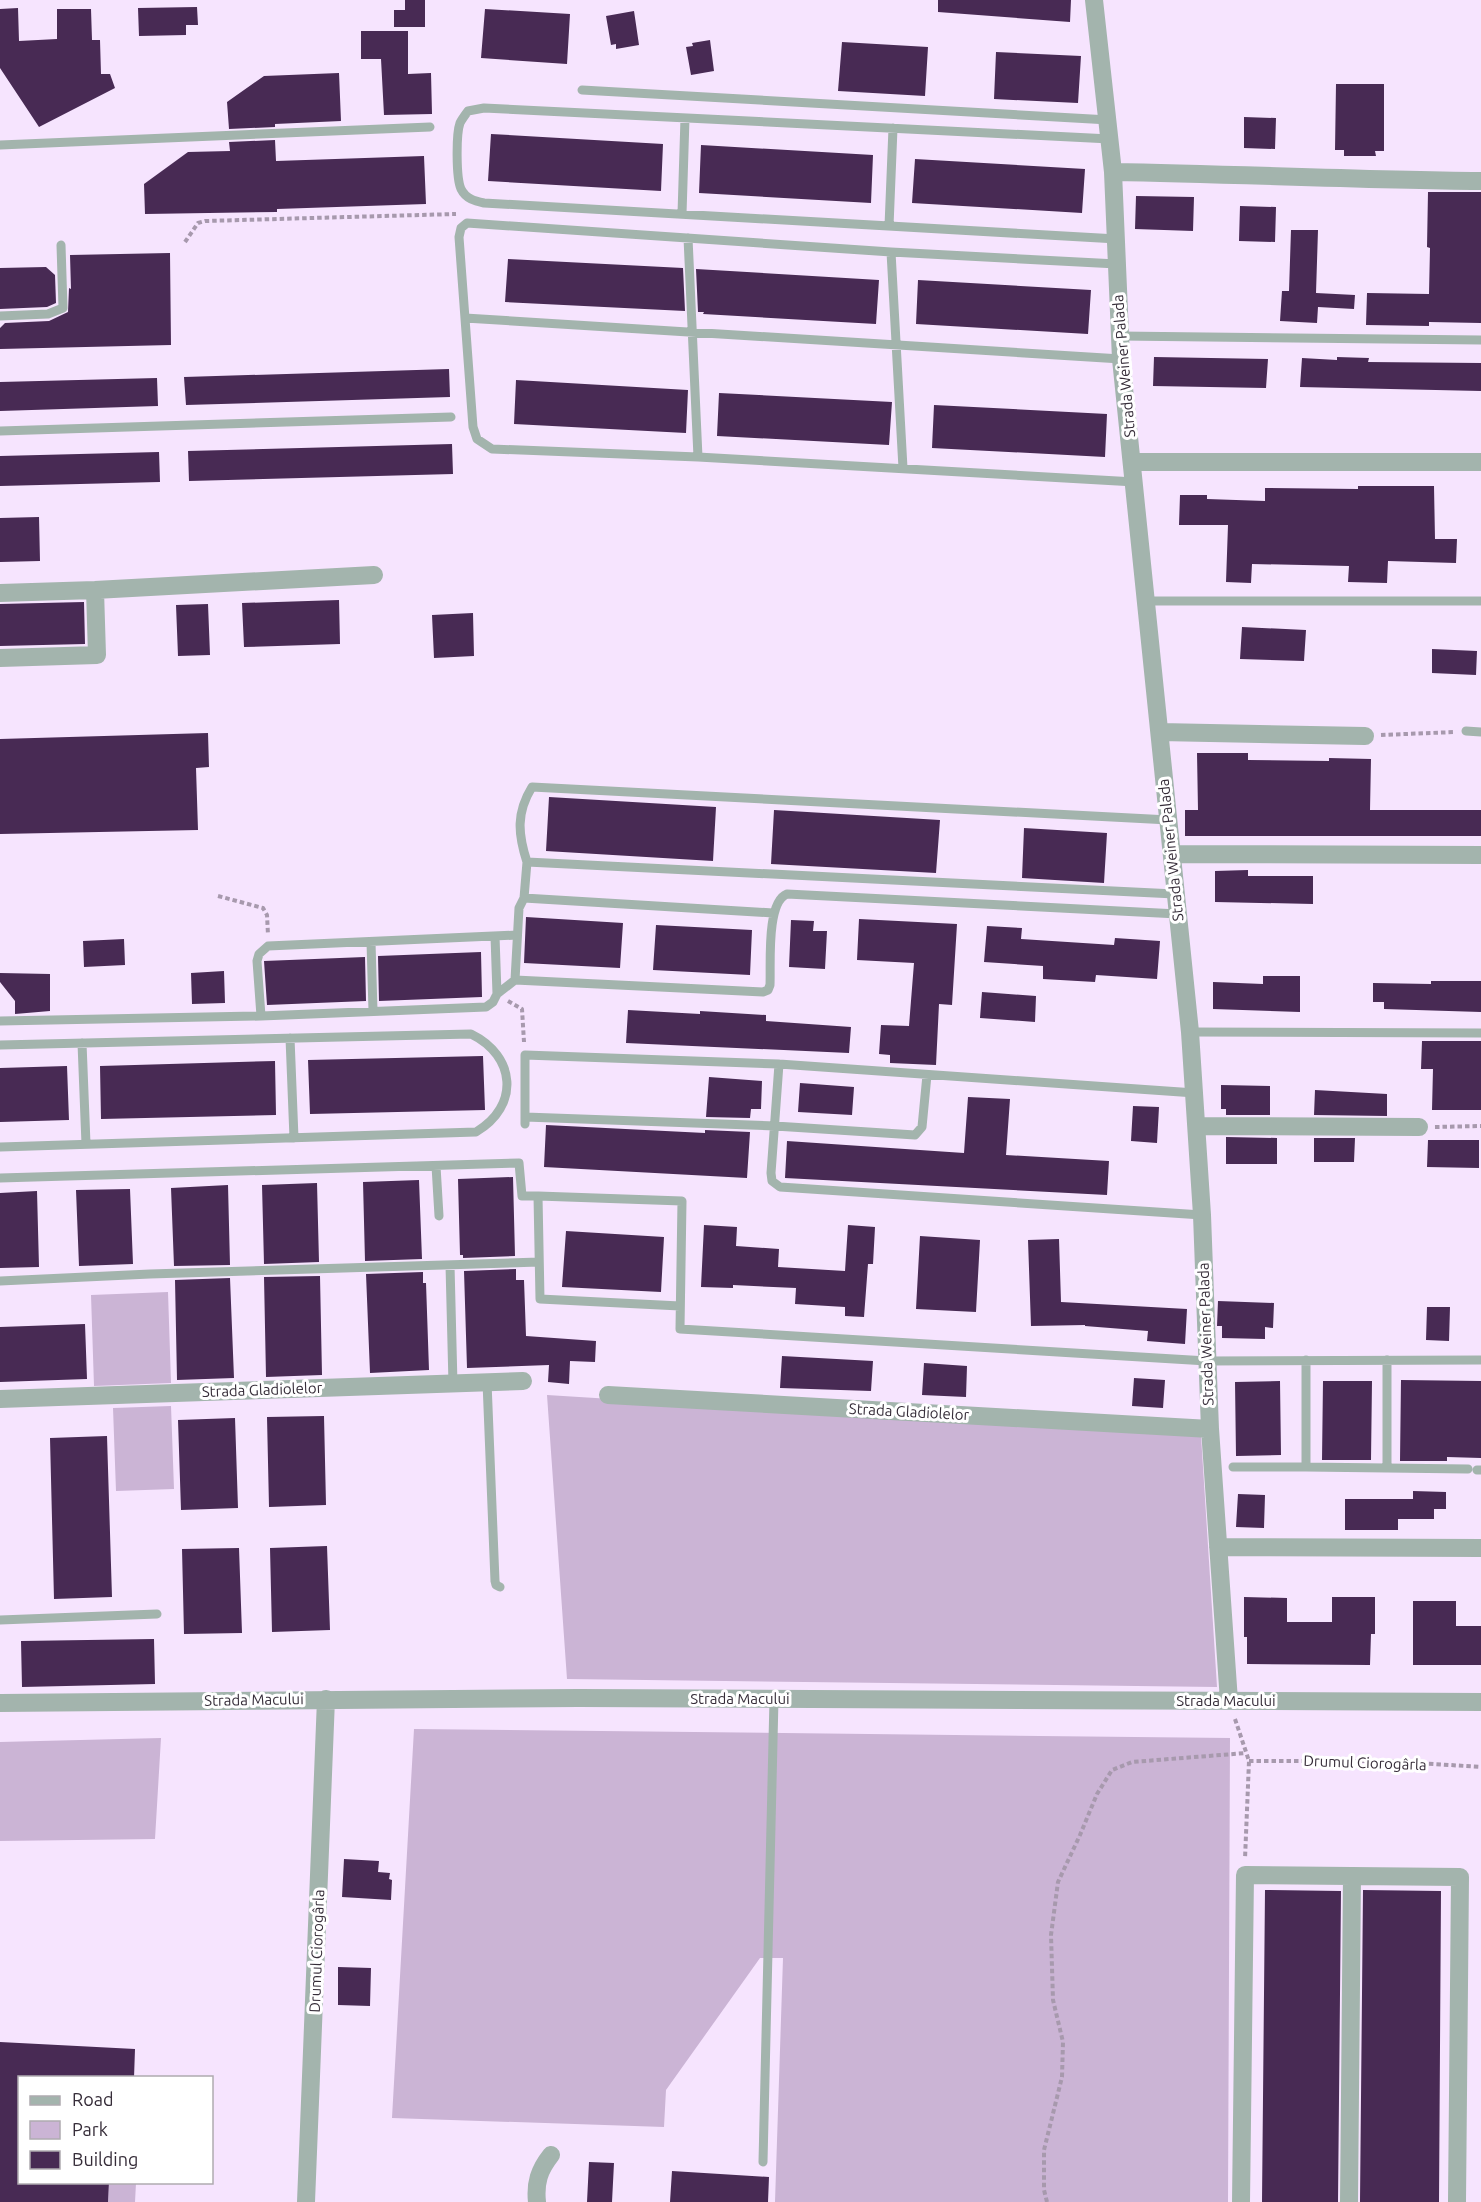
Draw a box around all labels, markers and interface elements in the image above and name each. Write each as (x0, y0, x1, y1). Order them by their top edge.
street label: Strada Weiner Palada (1109, 294, 1138, 438)
street label: Strada Weiner Palada (1155, 778, 1186, 922)
street label: Strada Weiner Palada (1195, 1262, 1216, 1406)
street label: Strada Gladiolelor (201, 1379, 323, 1400)
street label: Strada Gladiolelor (848, 1400, 970, 1423)
street label: Strada Macului (204, 1690, 304, 1709)
street label: Strada Macului (690, 1690, 790, 1707)
street label: Strada Macului (1176, 1692, 1276, 1709)
street label: Drumul Ciorogârla (1303, 1752, 1427, 1773)
street label: Drumul Ciorogârla (306, 1889, 327, 2013)
legend (18, 2076, 213, 2184)
text: Road (72, 2089, 114, 2109)
text: Park (72, 2119, 108, 2139)
text: Building (72, 2149, 138, 2169)

